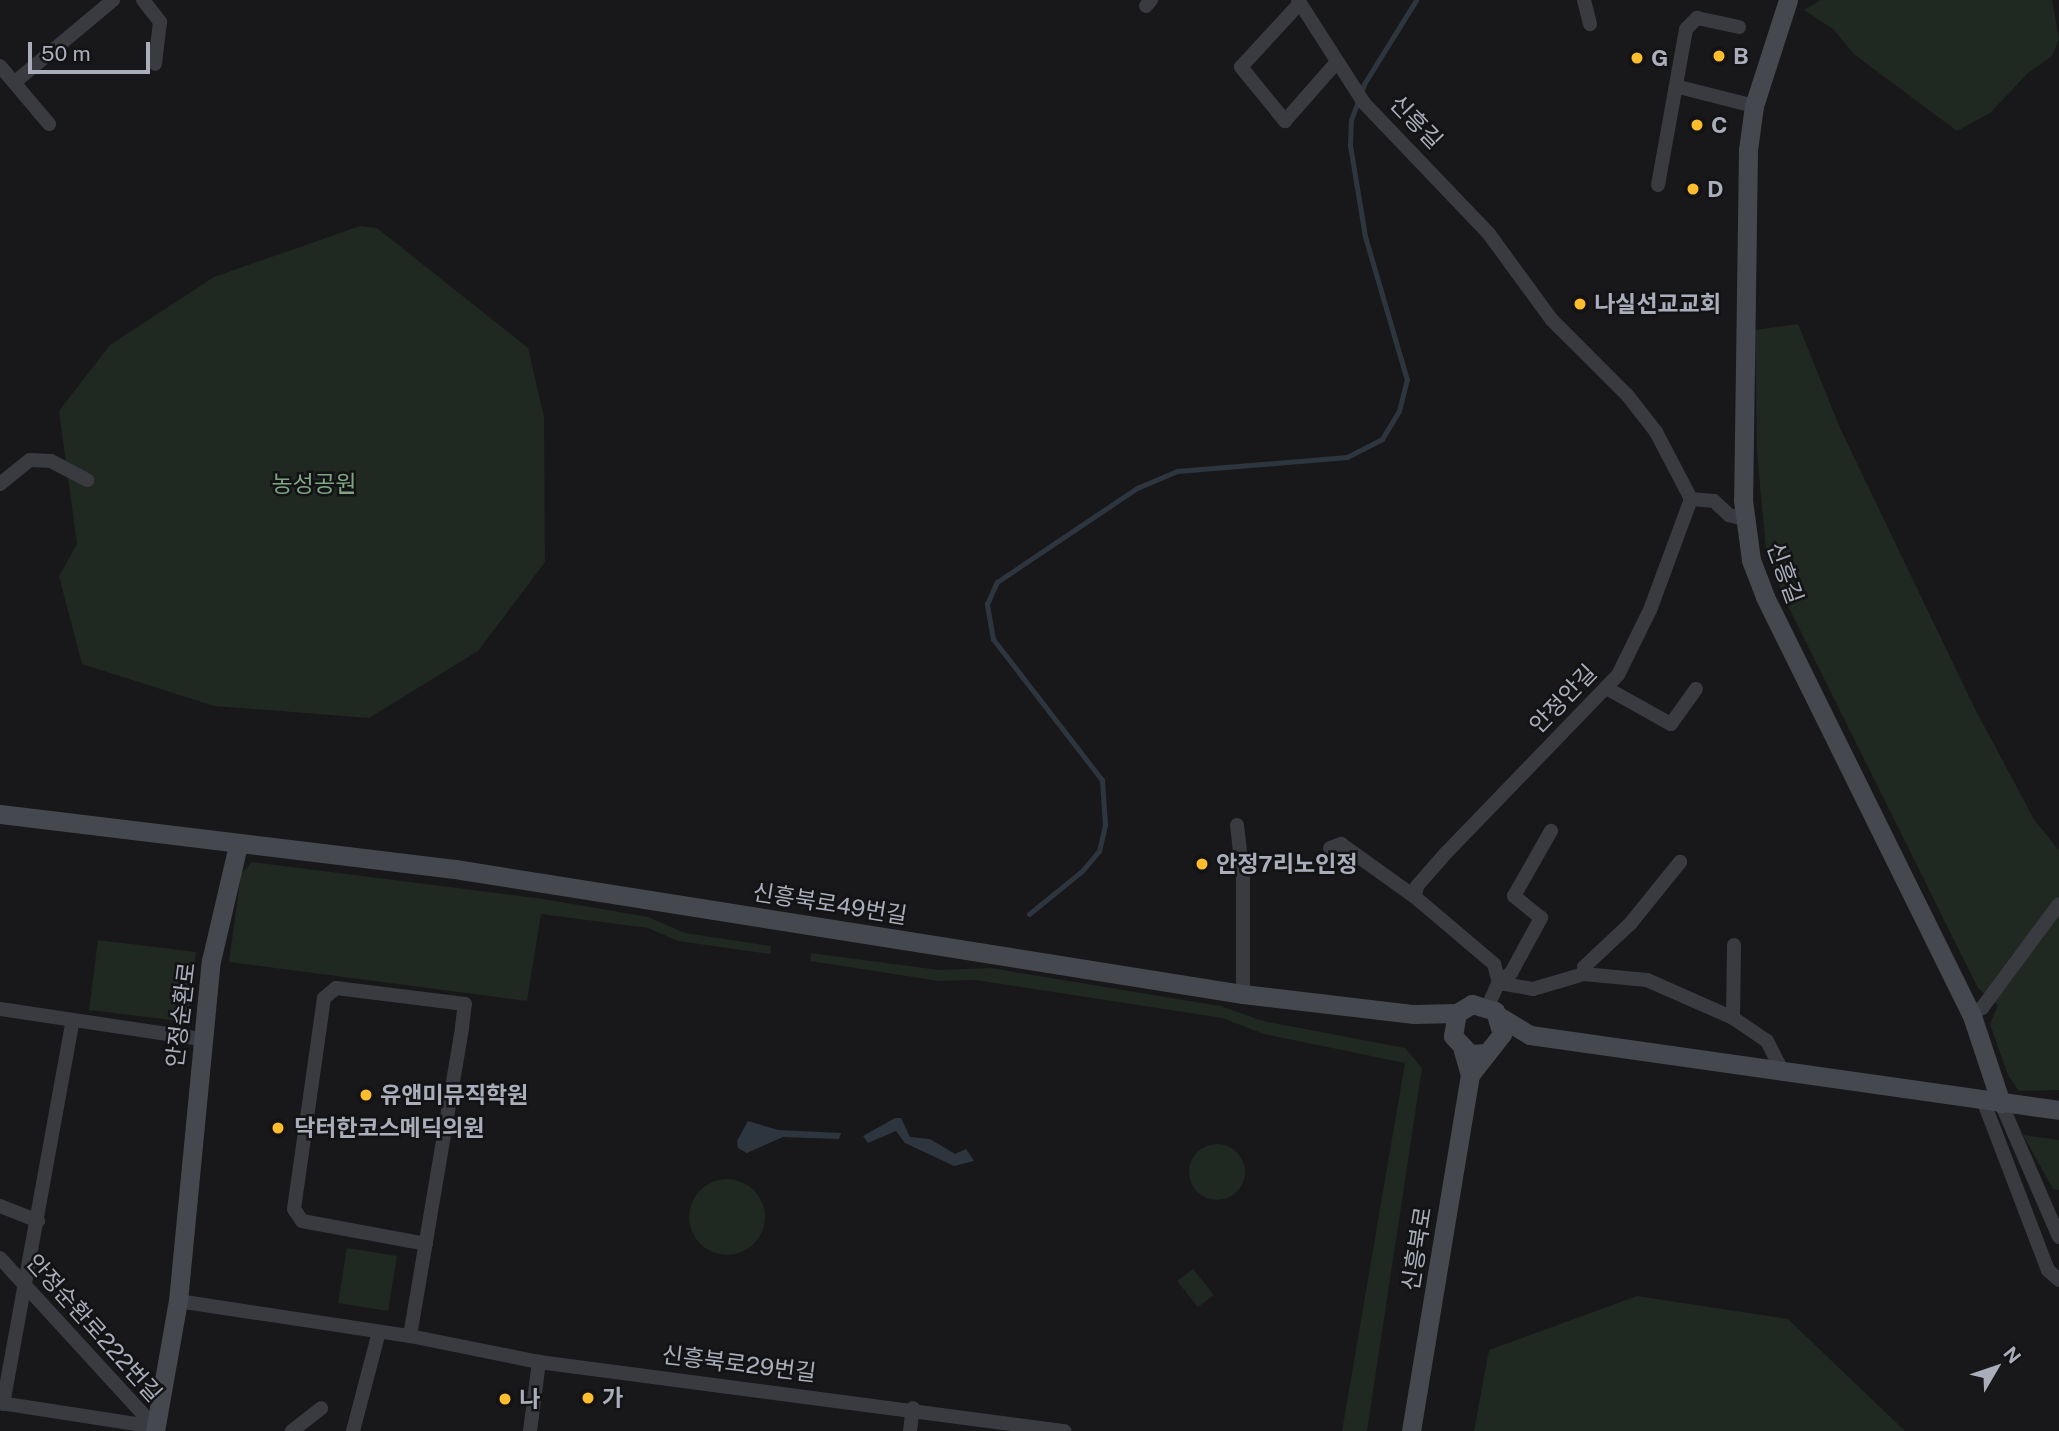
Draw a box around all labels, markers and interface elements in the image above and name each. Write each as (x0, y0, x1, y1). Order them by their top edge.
scale bar (32, 28, 154, 72)
text: 50 m (41, 41, 91, 66)
place label: B (1733, 42, 1749, 70)
place label: G (1651, 44, 1668, 72)
marker: B (1711, 48, 1727, 64)
marker: G (1629, 50, 1645, 66)
street label: 신흥길 (1384, 90, 1448, 154)
place label: C (1711, 111, 1728, 139)
marker: C (1689, 117, 1705, 133)
place label: D (1707, 175, 1724, 203)
marker: D (1685, 181, 1701, 197)
place label: 나실선교교회 (1594, 290, 1721, 318)
marker: 나실선교교회 (1572, 296, 1588, 312)
park label: 농성공원 (272, 470, 356, 498)
street label: 신흥길 (1761, 538, 1809, 608)
street label: 안정안길 (1524, 659, 1602, 739)
place label: 안정7리노인정 (1216, 850, 1357, 878)
marker: 안정7리노인정 (1194, 856, 1210, 872)
street label: 신흥북로49번길 (751, 878, 909, 930)
street label: 안정순환로 (161, 961, 201, 1069)
place label: 유앤미뮤직학원 (380, 1081, 528, 1109)
marker: 유앤미뮤직학원 (358, 1087, 374, 1103)
place label: 닥터한코스메딕의원 (294, 1114, 484, 1142)
marker: 닥터한코스메딕의원 (268, 1118, 288, 1138)
street label: 신흥북로 (1397, 1205, 1437, 1293)
street label: 안정순환로222번길 (20, 1248, 168, 1408)
north arrow (1961, 1333, 2031, 1403)
street label: 신흥북로29번길 (660, 1341, 818, 1387)
text: N (1999, 1342, 2026, 1367)
place label: 가 (602, 1384, 623, 1412)
place label: 나 (519, 1385, 540, 1413)
marker: 가 (580, 1390, 596, 1406)
marker: 나 (497, 1391, 513, 1407)

